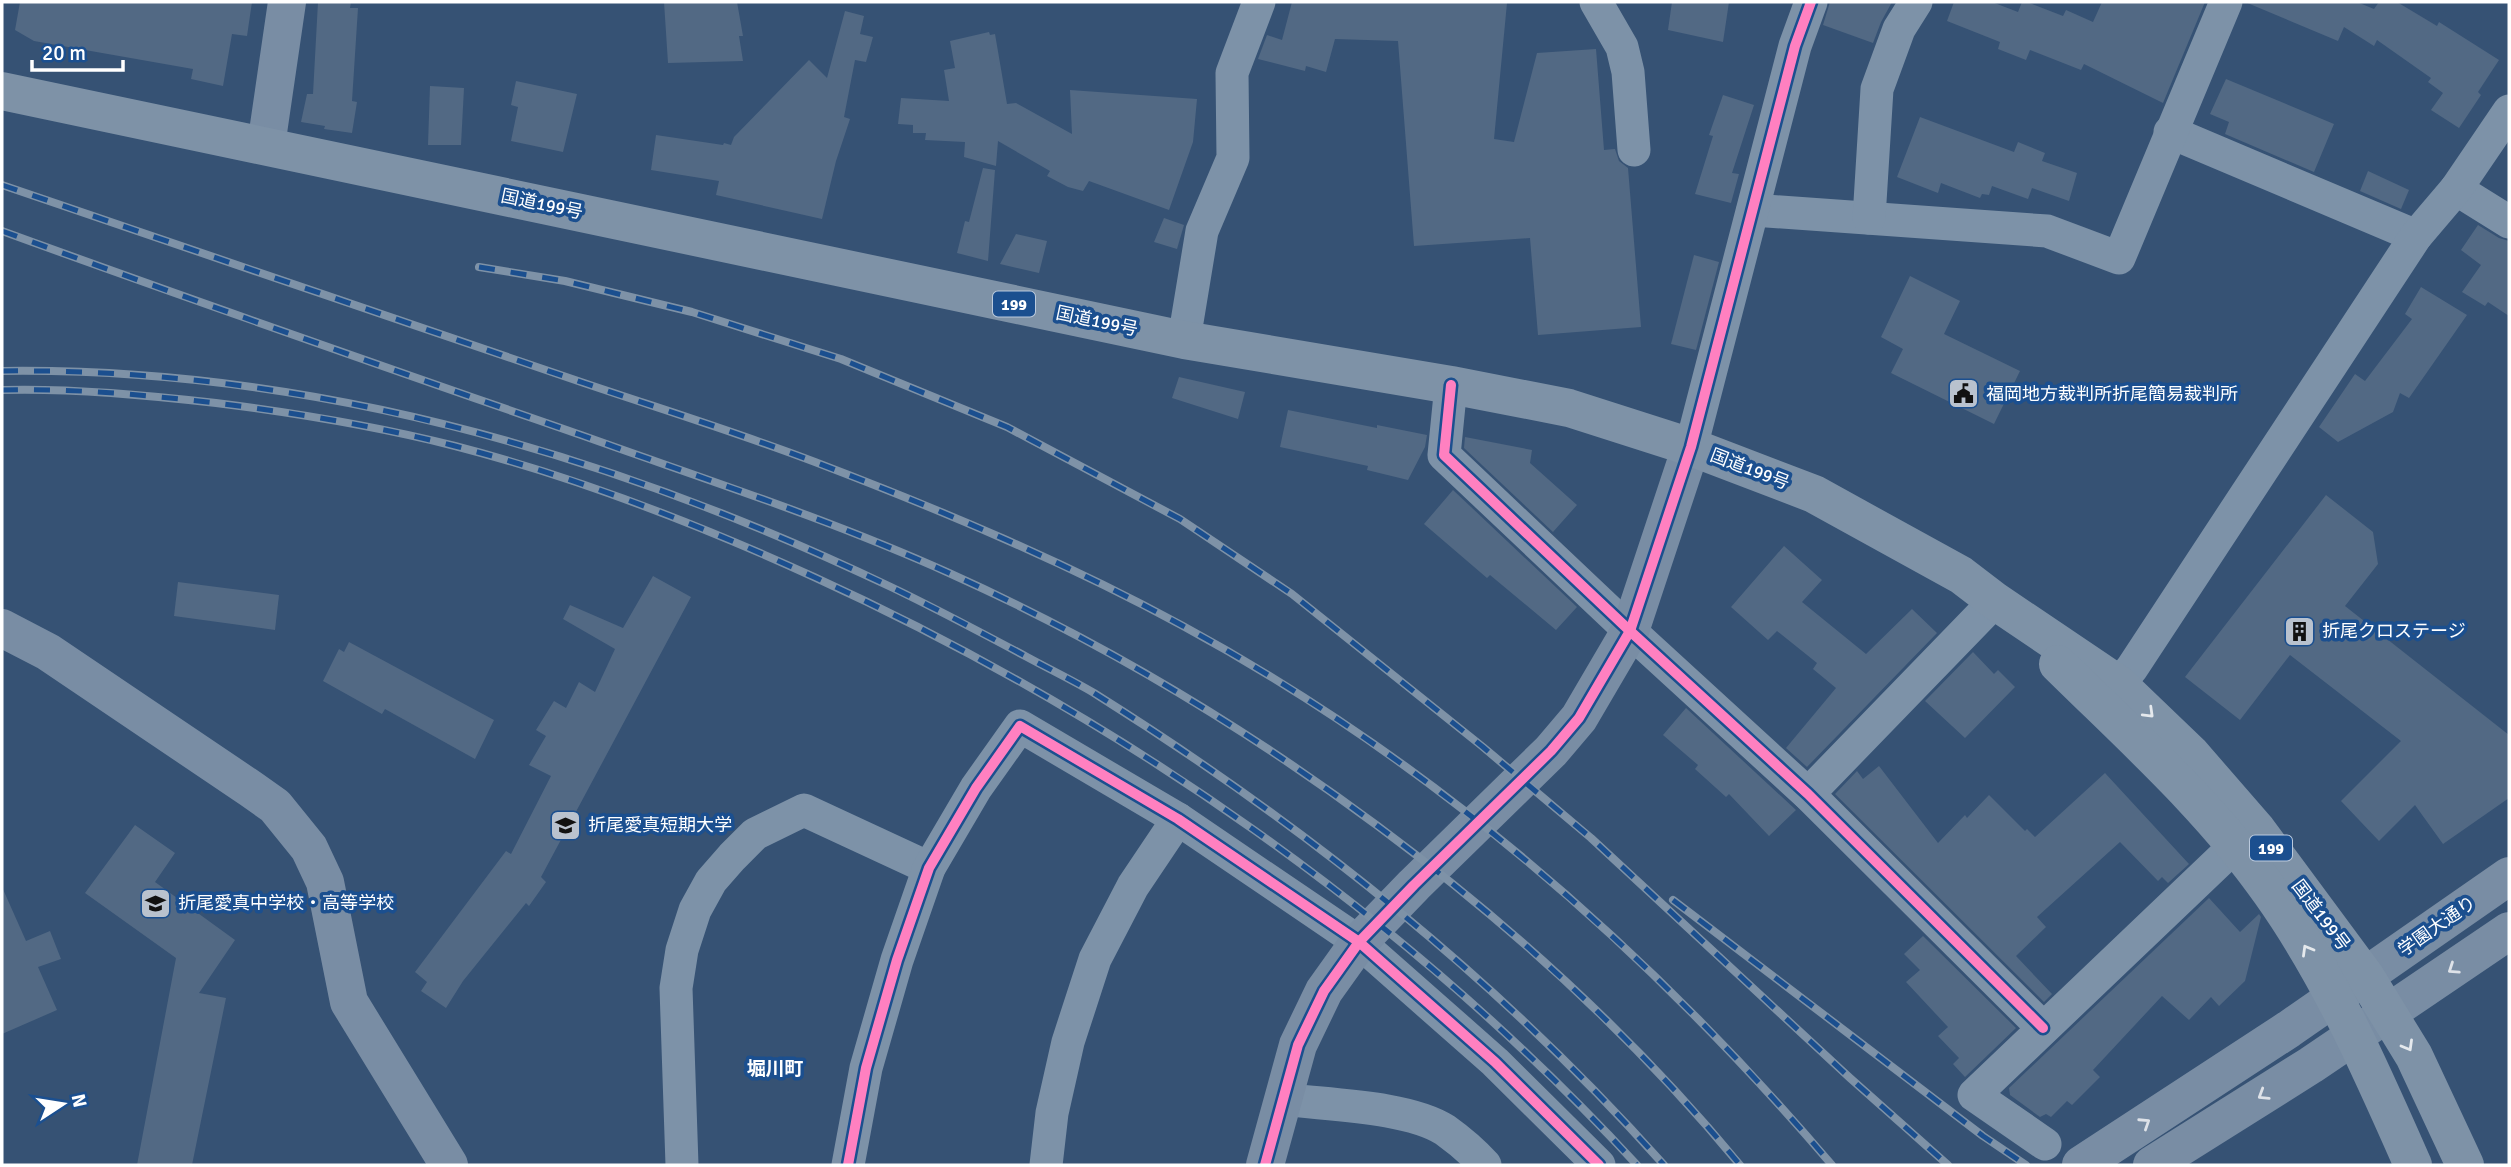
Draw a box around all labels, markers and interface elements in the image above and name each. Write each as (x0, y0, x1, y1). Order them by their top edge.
scale bar (32, 28, 122, 72)
text: 20 m (42, 40, 86, 66)
street label: 国道199号 (499, 185, 585, 223)
road number: 199 (993, 292, 1035, 316)
street label: 国道199号 (1054, 302, 1140, 340)
public building icon: 福岡地方裁判所折尾簡易裁判所 (1946, 377, 1980, 411)
place label: 福岡地方裁判所折尾簡易裁判所 (1986, 383, 2238, 405)
street label: 国道199号 (1707, 444, 1793, 494)
building icon: 折尾クロステージ (2282, 614, 2316, 648)
place label: 折尾クロステージ (2322, 620, 2466, 642)
one-way arrow (2140, 705, 2153, 718)
school or university icon: 折尾愛真短期大学 (548, 808, 582, 842)
place label: 折尾愛真短期大学 (588, 814, 732, 836)
road number: 199 (2250, 835, 2292, 860)
street label: 国道199号 (2287, 875, 2355, 955)
school or university icon: 折尾愛真中学校・高等学校 (138, 886, 172, 920)
street label: 学園大通り (2394, 891, 2480, 961)
place label: 折尾愛真中学校・高等学校 (178, 892, 394, 914)
one-way arrow (2303, 945, 2316, 958)
one-way arrow (2448, 961, 2461, 974)
one-way arrow (2400, 1038, 2413, 1051)
district label: 堀川町 (746, 1057, 804, 1081)
north arrow (28, 1069, 98, 1139)
one-way arrow (2258, 1086, 2271, 1099)
text: N (66, 1092, 92, 1110)
one-way arrow (2137, 1119, 2150, 1131)

